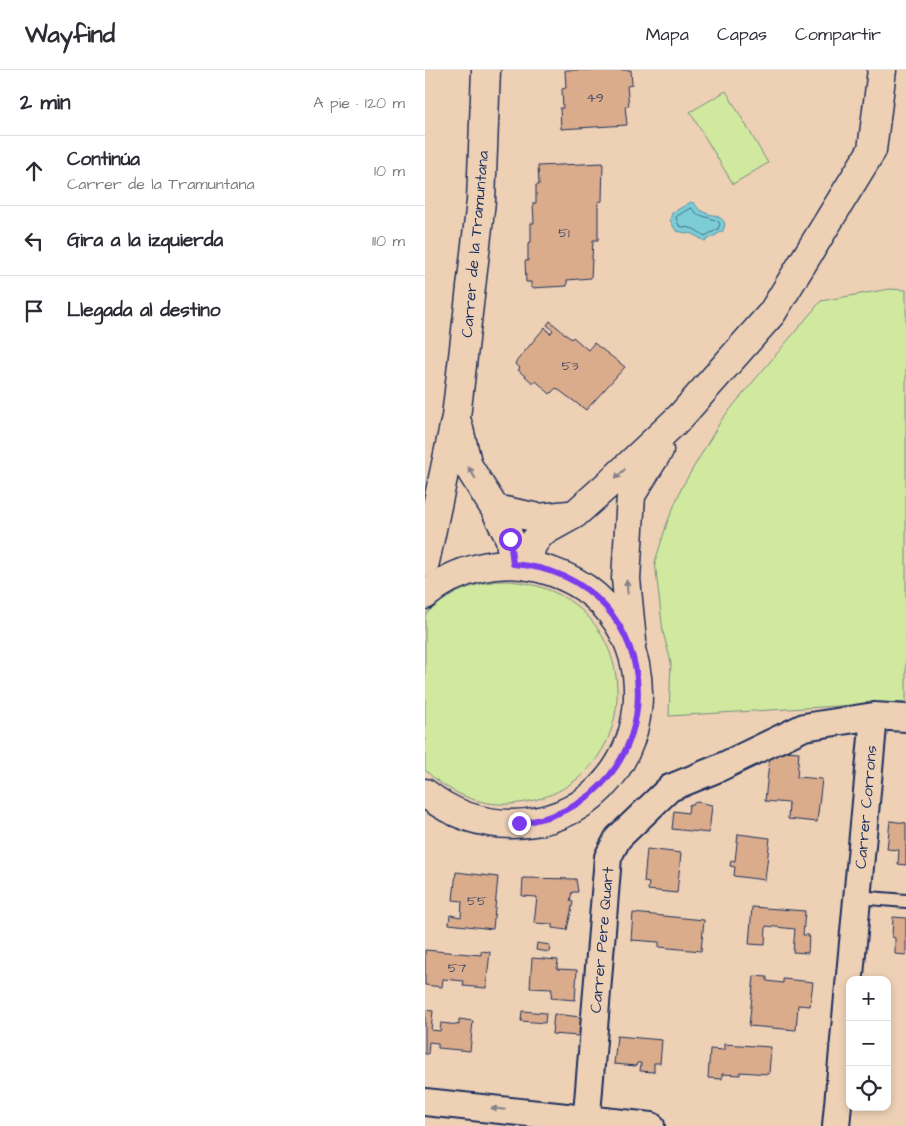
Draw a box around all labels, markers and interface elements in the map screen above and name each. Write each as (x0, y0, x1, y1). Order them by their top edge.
text: Wayfind (25, 18, 115, 52)
text: Mapa (646, 22, 689, 47)
text: Capas (717, 22, 767, 47)
text: Compartir (795, 22, 881, 47)
text: 2 min (20, 88, 70, 117)
house number: 49 (586, 88, 604, 108)
text: A pie · 120 m (313, 92, 405, 114)
text: Continúa (67, 146, 140, 173)
street label: Carrer de la Tramuntana (456, 150, 494, 338)
icon: ahead (20, 157, 48, 185)
text: 10 m (374, 160, 405, 182)
text: Carrer de la Tramuntana (67, 173, 255, 195)
house number: 51 (558, 223, 570, 243)
icon: left (20, 227, 48, 255)
text: Gira a la izquierda (67, 227, 223, 254)
text: 110 m (372, 230, 405, 252)
icon: arrive (20, 297, 48, 325)
text: Llegada al destino (67, 297, 220, 324)
house number: 53 (561, 356, 579, 376)
one-way arrow (468, 467, 477, 480)
one-way arrow (615, 467, 627, 479)
route start (499, 528, 522, 551)
one-way arrow (622, 578, 630, 594)
street label: Carrer Corrons (850, 744, 882, 870)
route end (508, 812, 531, 835)
street label: Carrer Pere Quart (585, 866, 619, 1014)
house number: 55 (467, 891, 487, 911)
house number: 57 (448, 958, 467, 978)
map controls (846, 976, 891, 1111)
button: + (846, 976, 891, 1021)
button: − (846, 1021, 891, 1066)
button: locate (846, 1066, 891, 1111)
one-way arrow (490, 1105, 506, 1113)

